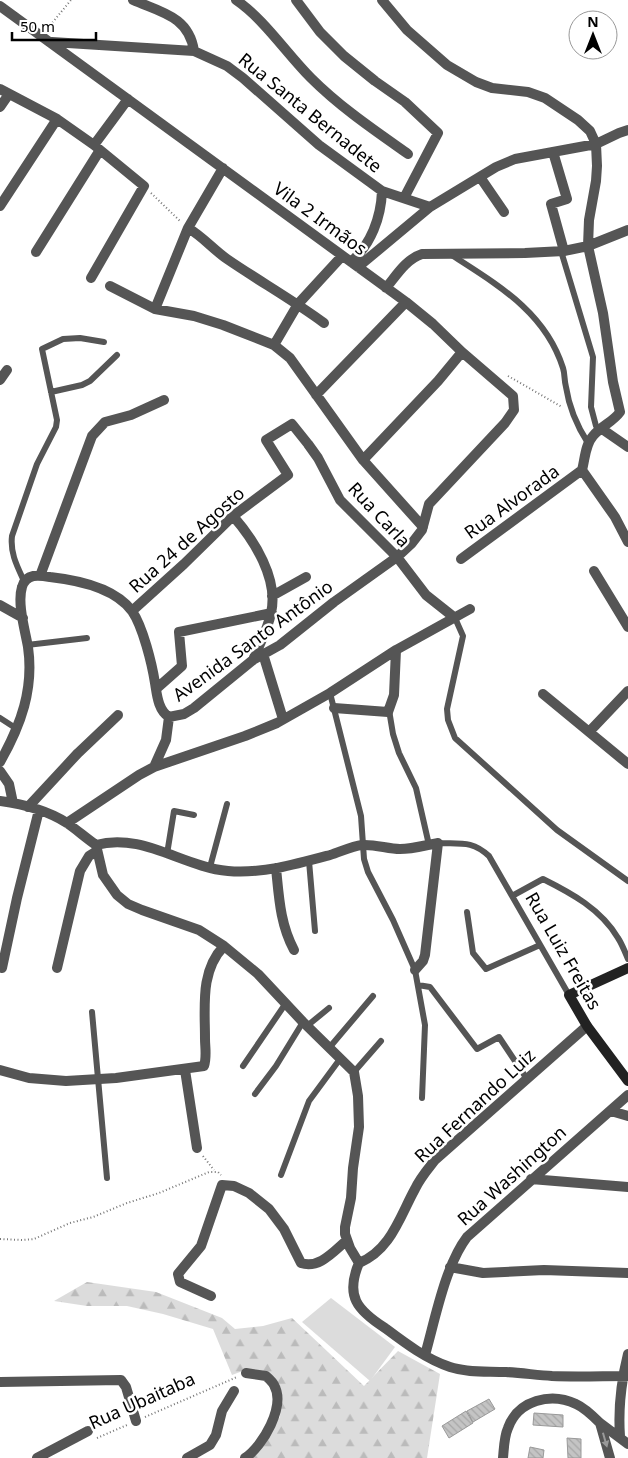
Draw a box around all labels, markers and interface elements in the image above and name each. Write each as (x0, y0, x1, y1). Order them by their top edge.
scale bar (12, 10, 96, 42)
north arrow (568, 10, 618, 60)
text: N (587, 12, 599, 31)
text: 50 m (20, 16, 55, 36)
street label: Rua Santa Bernadete (234, 47, 387, 178)
street label: Vila 2 Irmãos (269, 176, 372, 260)
street label: Rua Alvorada (459, 459, 564, 544)
street label: Rua Carla (343, 477, 416, 552)
street label: Rua 24 de Agosto (123, 481, 249, 598)
street label: Avenida Santo Antônio (168, 574, 337, 706)
street label: Rua Luiz Freitas (521, 887, 607, 1014)
street label: Rua Fernando Luiz (409, 1043, 540, 1167)
street label: Rua Washington (452, 1120, 571, 1231)
street label: Rua Ubaitaba (85, 1366, 198, 1434)
one-way arrow (602, 1433, 610, 1448)

